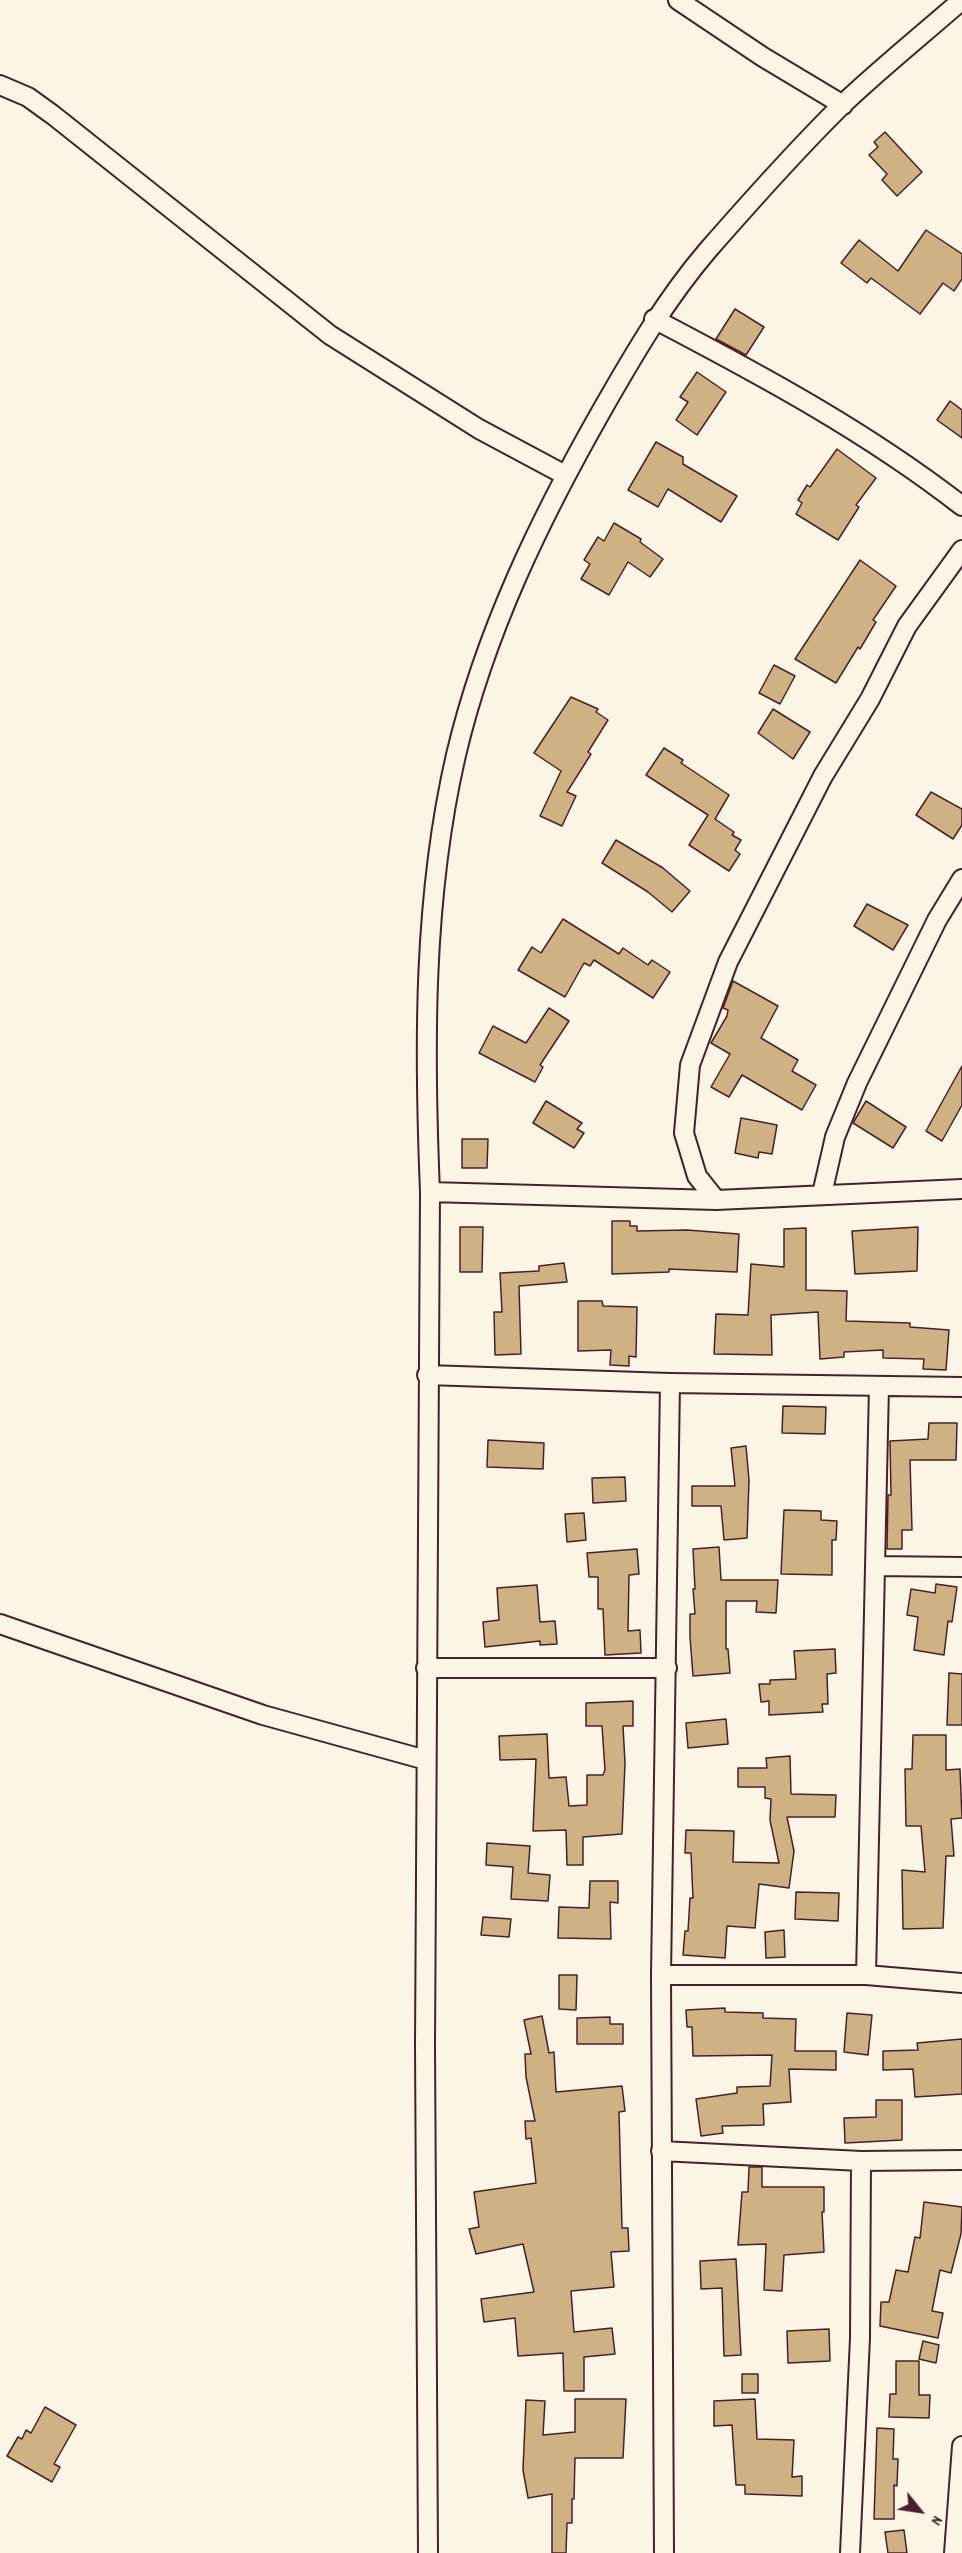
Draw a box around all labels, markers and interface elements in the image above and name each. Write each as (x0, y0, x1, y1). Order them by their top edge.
north arrow (890, 2481, 950, 2541)
text: N (924, 2511, 948, 2529)

